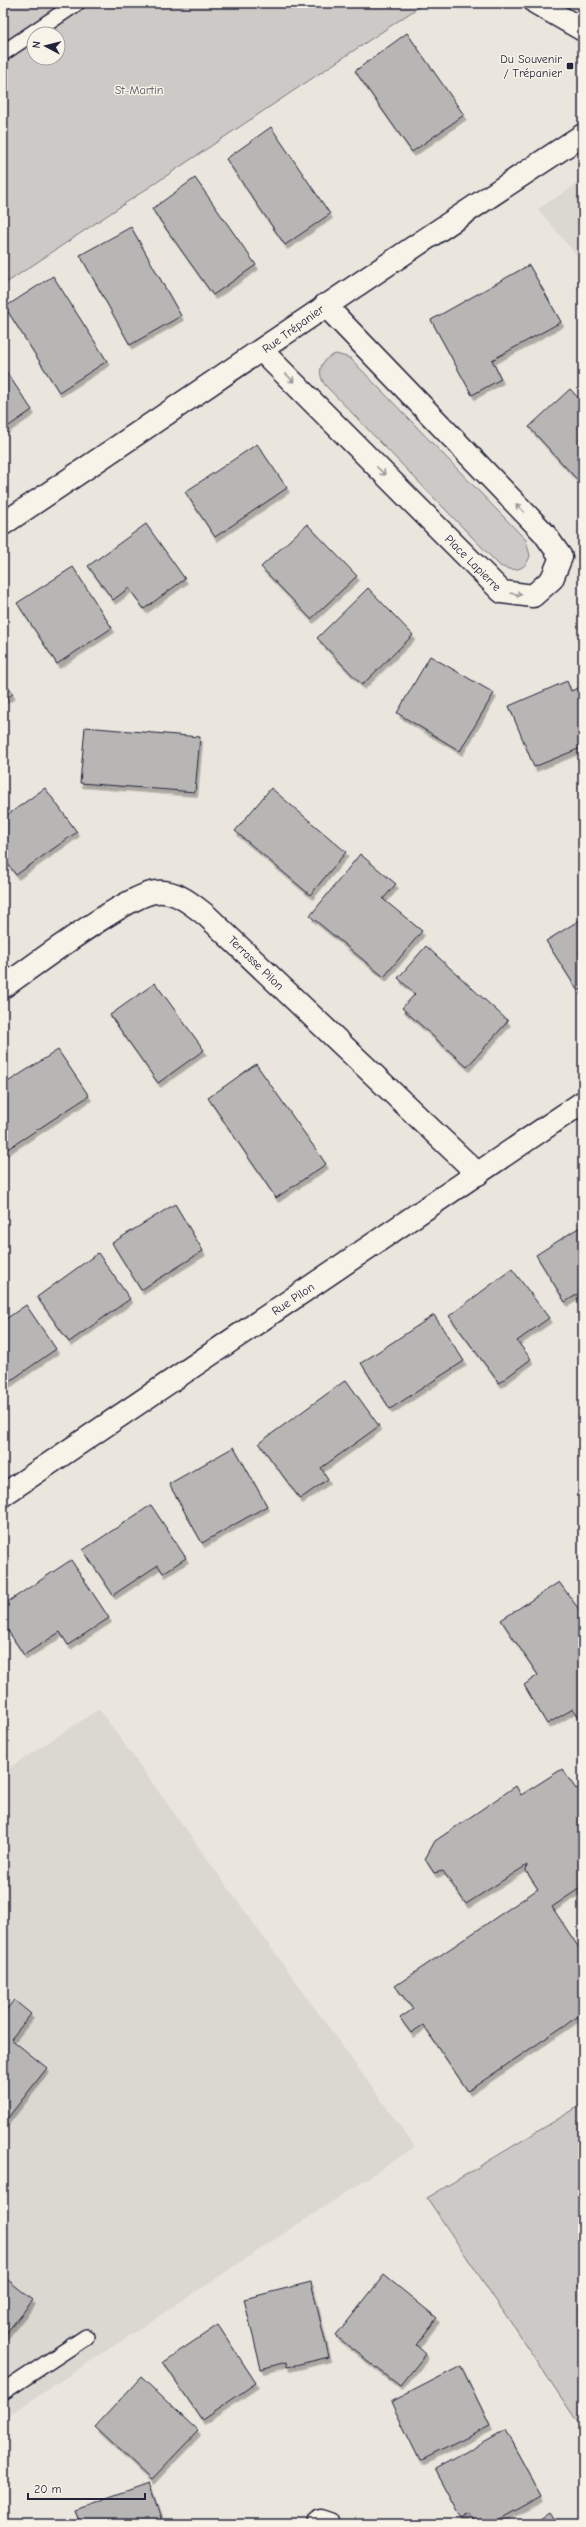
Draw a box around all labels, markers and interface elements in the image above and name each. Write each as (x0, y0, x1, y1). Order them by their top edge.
north arrow (26, 26, 66, 66)
text: N (30, 40, 43, 49)
place label: Du Souvenir / Trépanier (500, 52, 562, 80)
marker: Du Souvenir / Trépanier (565, 61, 575, 71)
park label: St-Martin (115, 83, 163, 97)
street label: Rue Trépanier (259, 302, 327, 356)
one-way arrow (285, 373, 295, 383)
one-way arrow (376, 466, 386, 476)
one-way arrow (515, 503, 525, 513)
street label: Place Lapierre (442, 532, 504, 594)
one-way arrow (509, 590, 522, 598)
street label: Terrasse Pilon (225, 933, 287, 993)
street label: Rue Pilon (269, 1280, 317, 1318)
scale bar (28, 2475, 145, 2501)
text: 20 m (34, 2482, 62, 2496)

